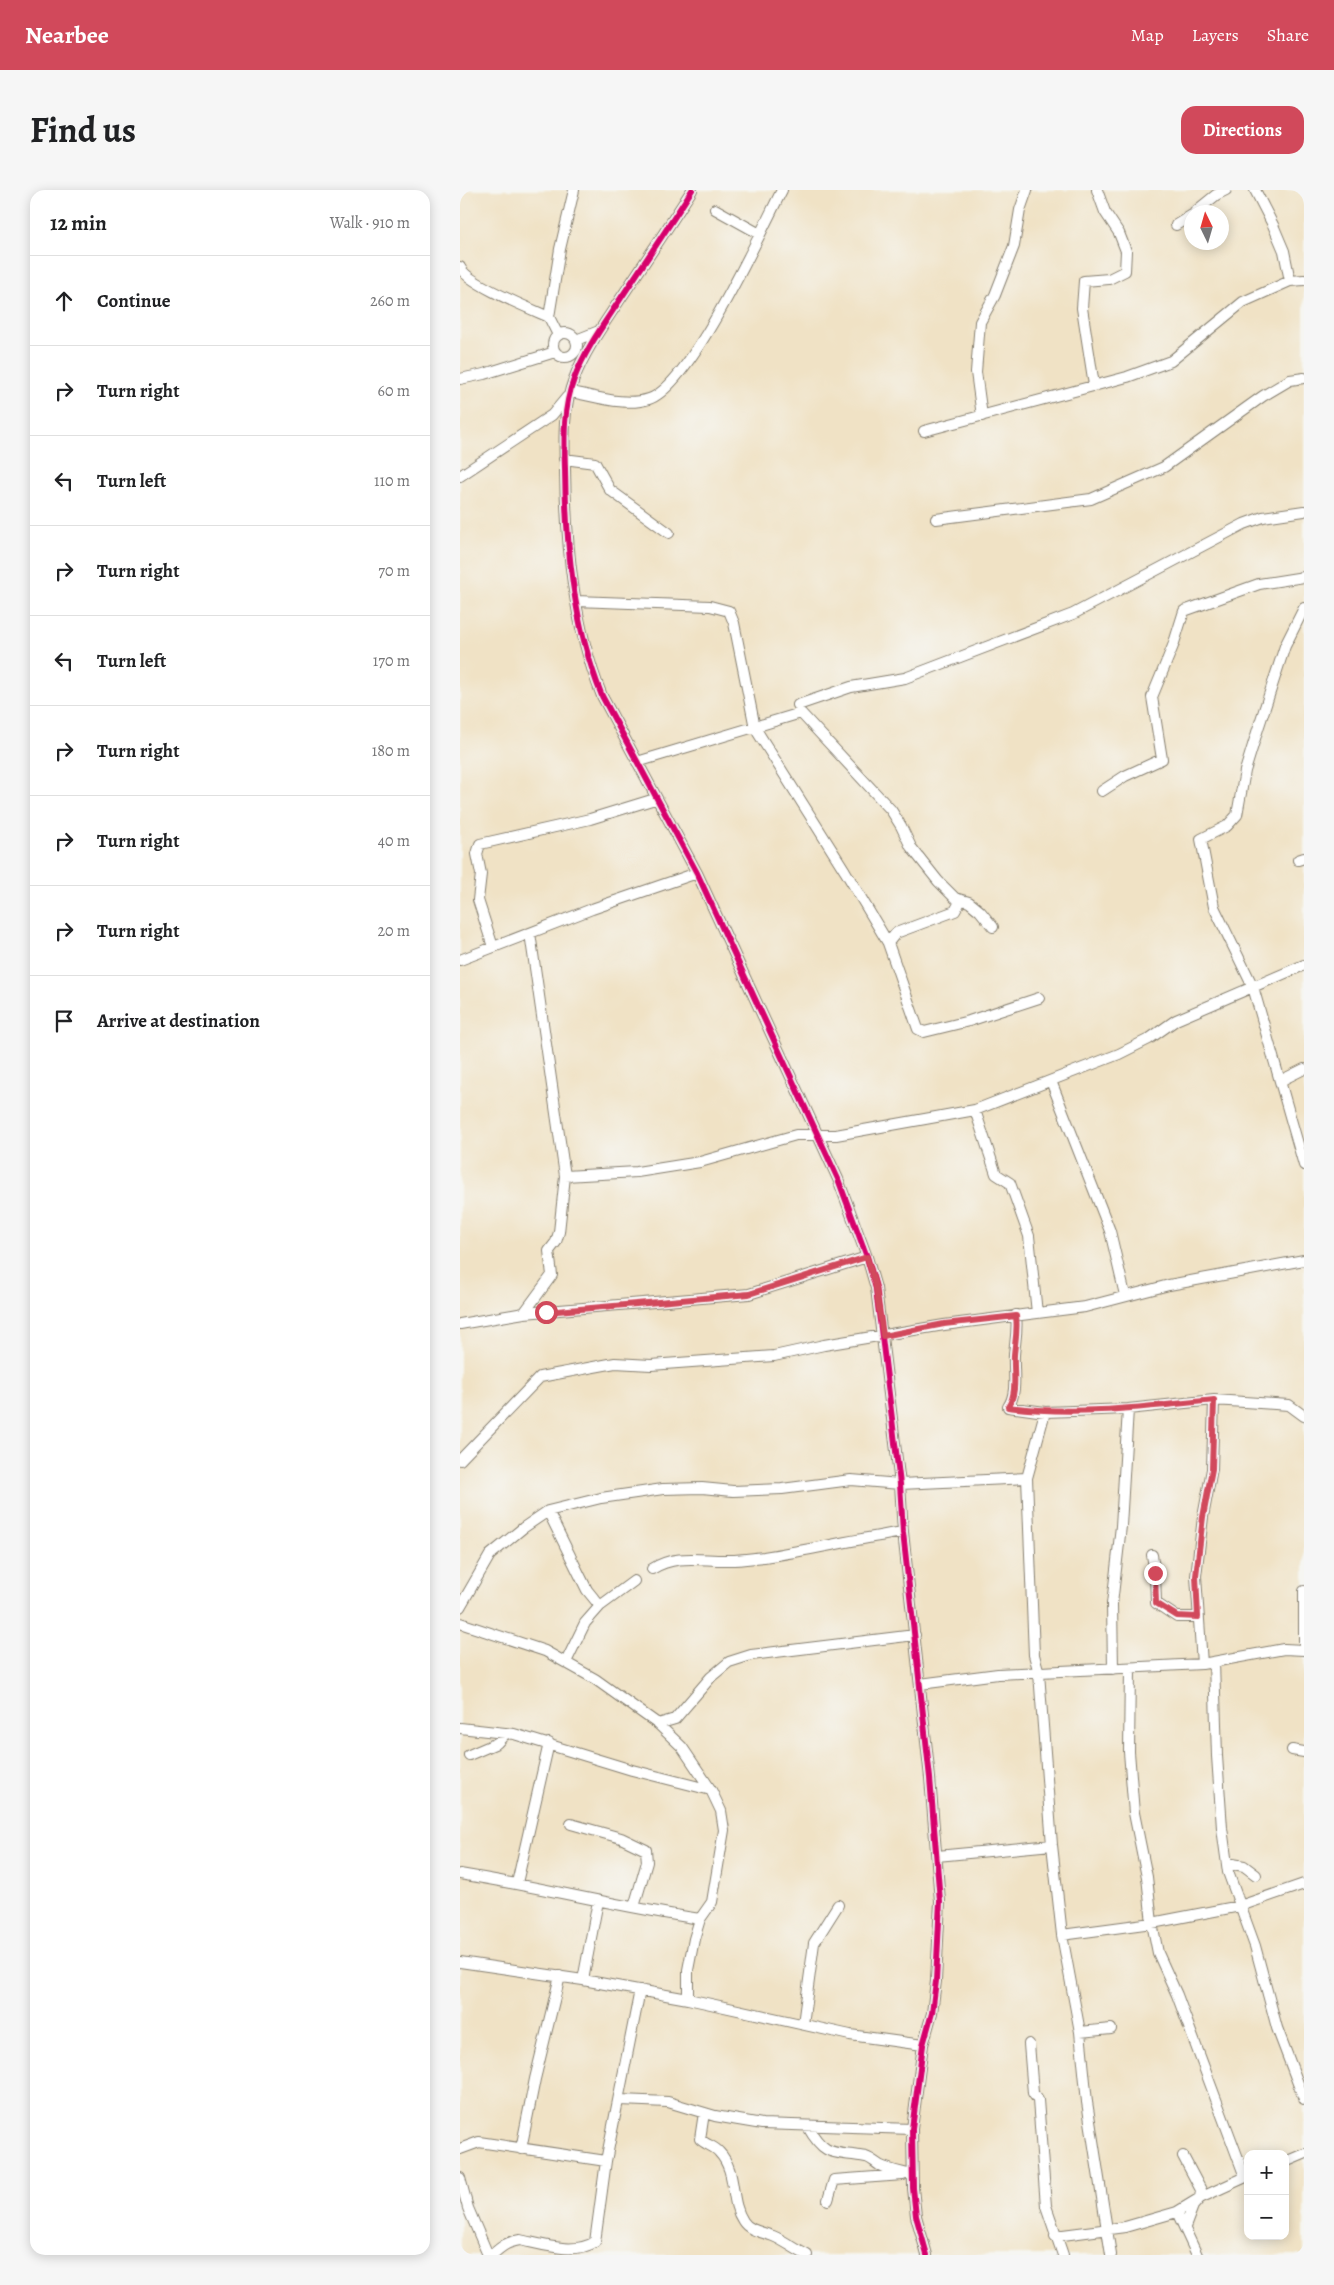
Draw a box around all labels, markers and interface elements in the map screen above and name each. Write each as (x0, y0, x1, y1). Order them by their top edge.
text: Nearbee (25, 19, 109, 51)
text: Map (1131, 23, 1164, 47)
text: Layers (1192, 23, 1239, 47)
text: Share (1267, 23, 1309, 47)
text: Find us (30, 106, 136, 154)
button: Directions (1181, 106, 1304, 154)
north arrow (1184, 205, 1229, 250)
text: 12 min (50, 209, 107, 237)
text: Walk · 910 m (330, 212, 410, 234)
icon: ahead (50, 287, 78, 315)
text: Continue (97, 288, 171, 314)
text: 260 m (370, 290, 410, 312)
icon: right (50, 377, 78, 405)
text: Turn right (97, 378, 179, 404)
text: 60 m (378, 380, 410, 402)
icon: left (50, 467, 78, 495)
text: Turn left (97, 468, 166, 494)
text: 110 m (374, 470, 410, 492)
icon: right (50, 557, 78, 585)
text: Turn right (97, 558, 179, 584)
text: 70 m (378, 560, 410, 582)
icon: left (50, 647, 78, 675)
text: Turn left (97, 648, 166, 674)
text: 170 m (373, 650, 410, 672)
icon: right (50, 737, 78, 765)
text: Turn right (97, 738, 179, 764)
text: 180 m (372, 740, 410, 762)
icon: right (50, 827, 78, 855)
text: Turn right (97, 828, 179, 854)
text: 40 m (378, 830, 410, 852)
icon: right (50, 917, 78, 945)
text: Turn right (97, 918, 179, 944)
text: 20 m (377, 920, 410, 942)
icon: arrive (50, 1007, 78, 1035)
text: Arrive at destination (97, 1008, 260, 1034)
route start (535, 1301, 558, 1324)
route end (1144, 1562, 1167, 1585)
map controls (1244, 2150, 1289, 2240)
button: + (1244, 2150, 1289, 2195)
button: − (1244, 2195, 1289, 2240)

